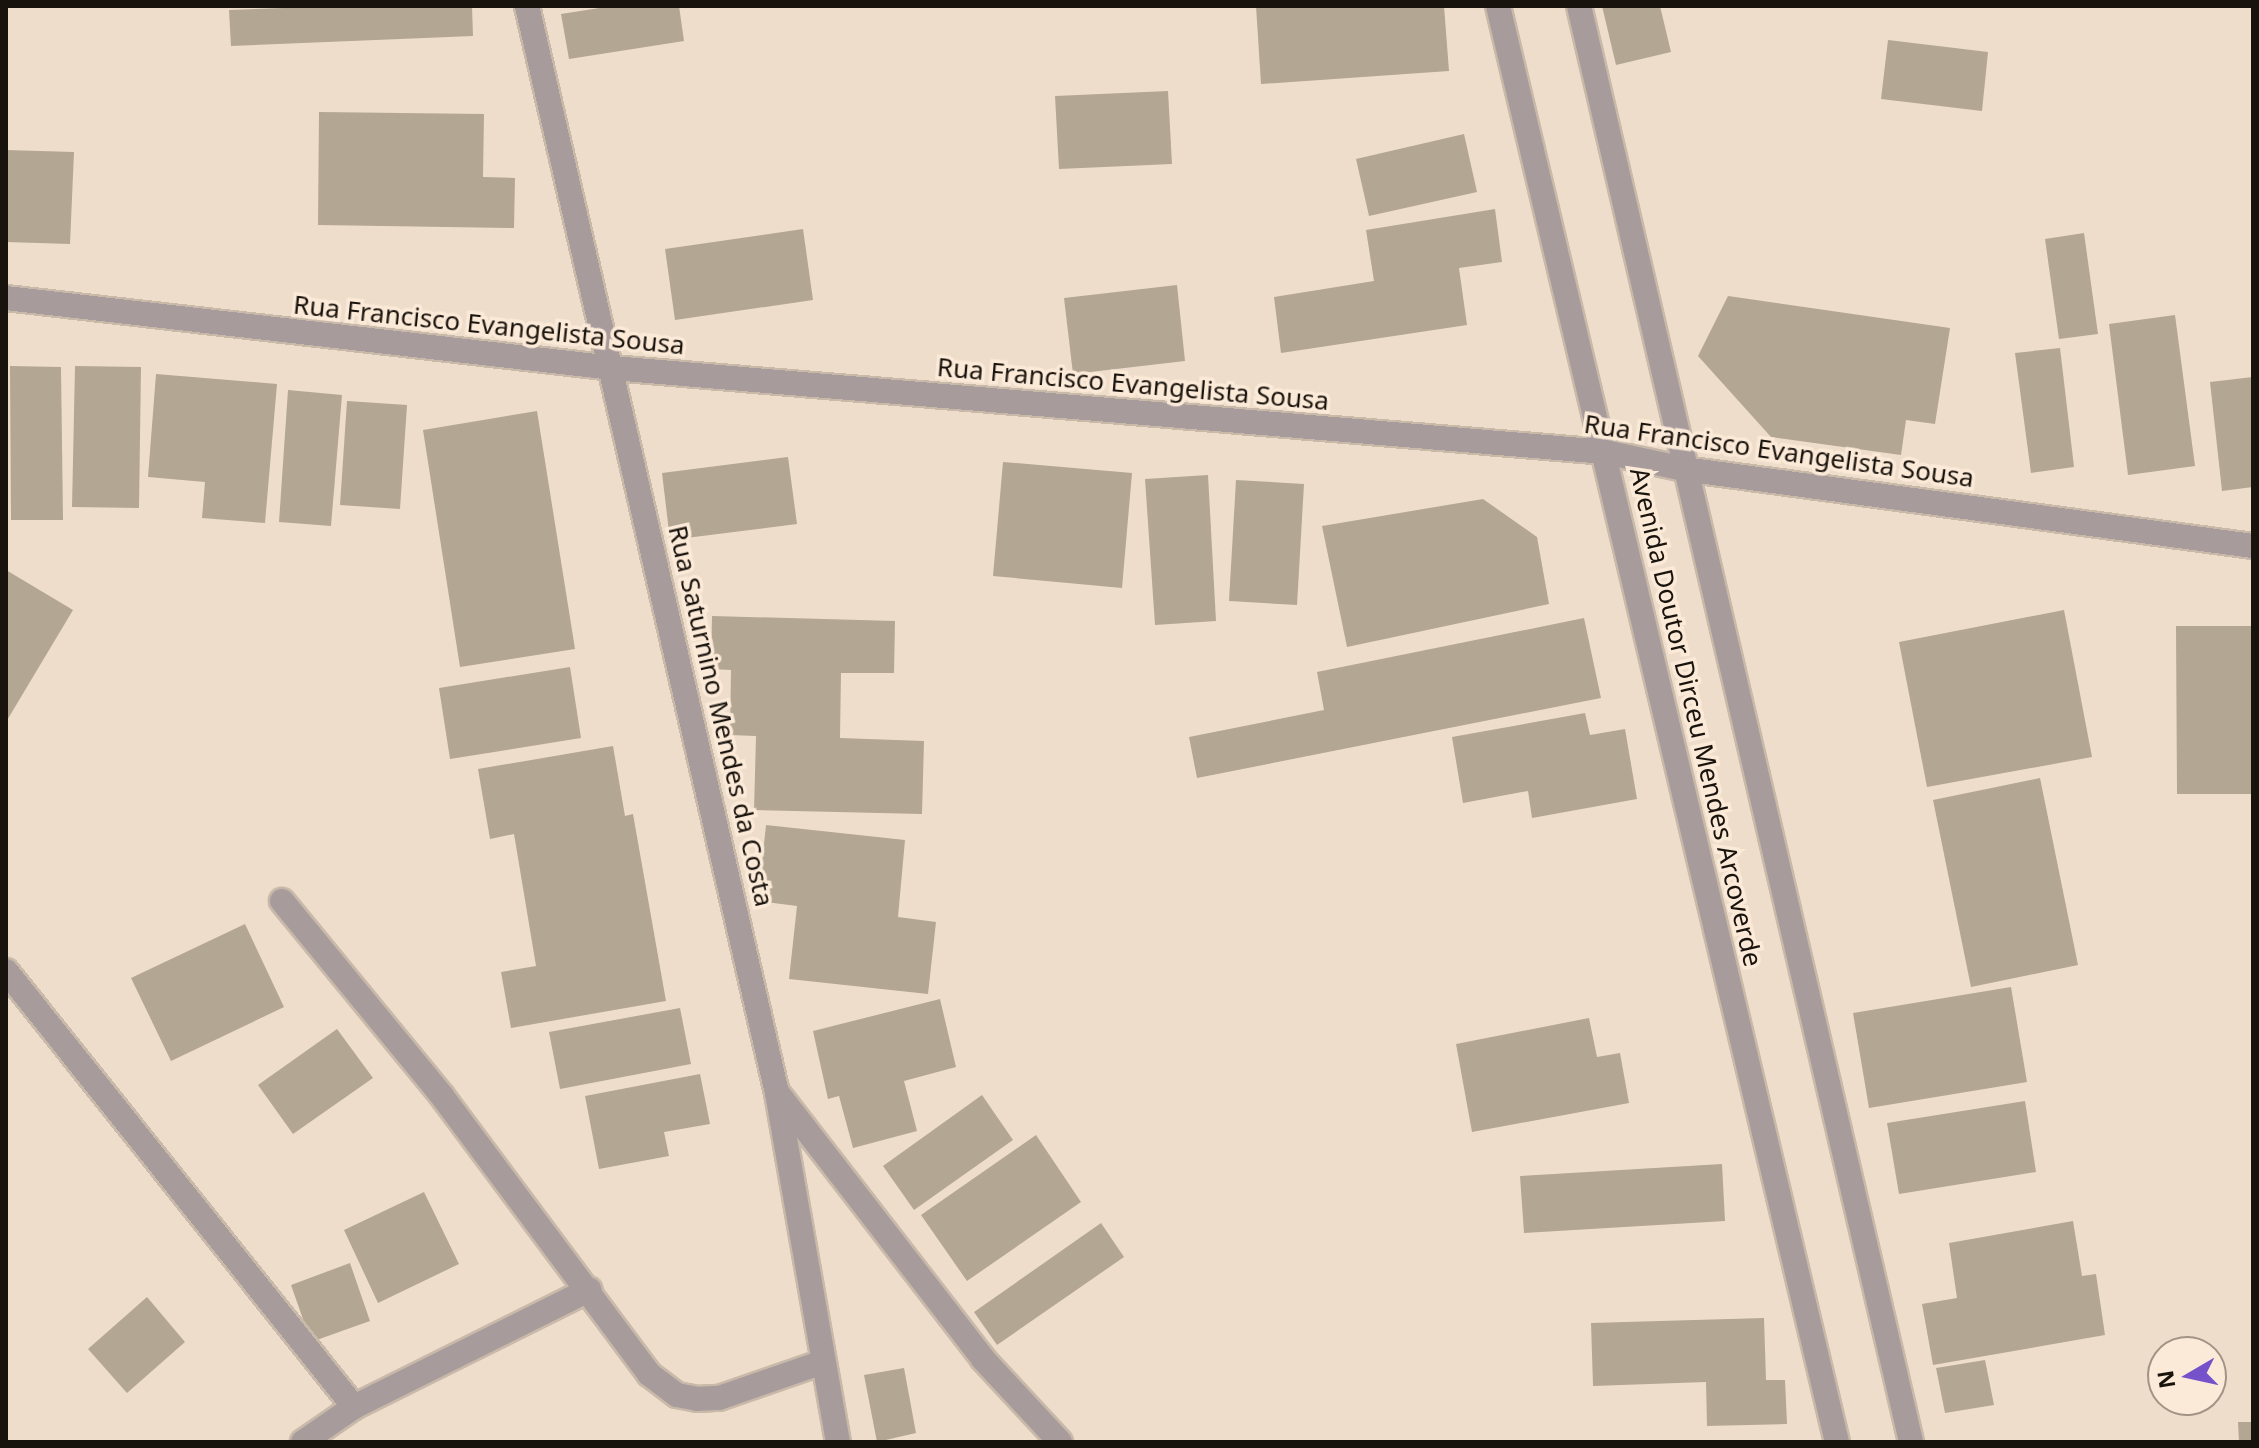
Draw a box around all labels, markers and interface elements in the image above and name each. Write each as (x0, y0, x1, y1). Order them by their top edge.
street label: Rua Francisco Evangelista Sousa (292, 289, 686, 361)
street label: Rua Francisco Evangelista Sousa (936, 351, 1330, 417)
street label: Rua Francisco Evangelista Sousa (1582, 408, 1976, 494)
street label: Avenida Doutor Dirceu Mendes Arcoverde (1623, 464, 1769, 970)
street label: Rua Saturnino Mendes da Costa (662, 522, 780, 910)
north arrow (2147, 1336, 2227, 1416)
text: N (2149, 1368, 2181, 1391)

